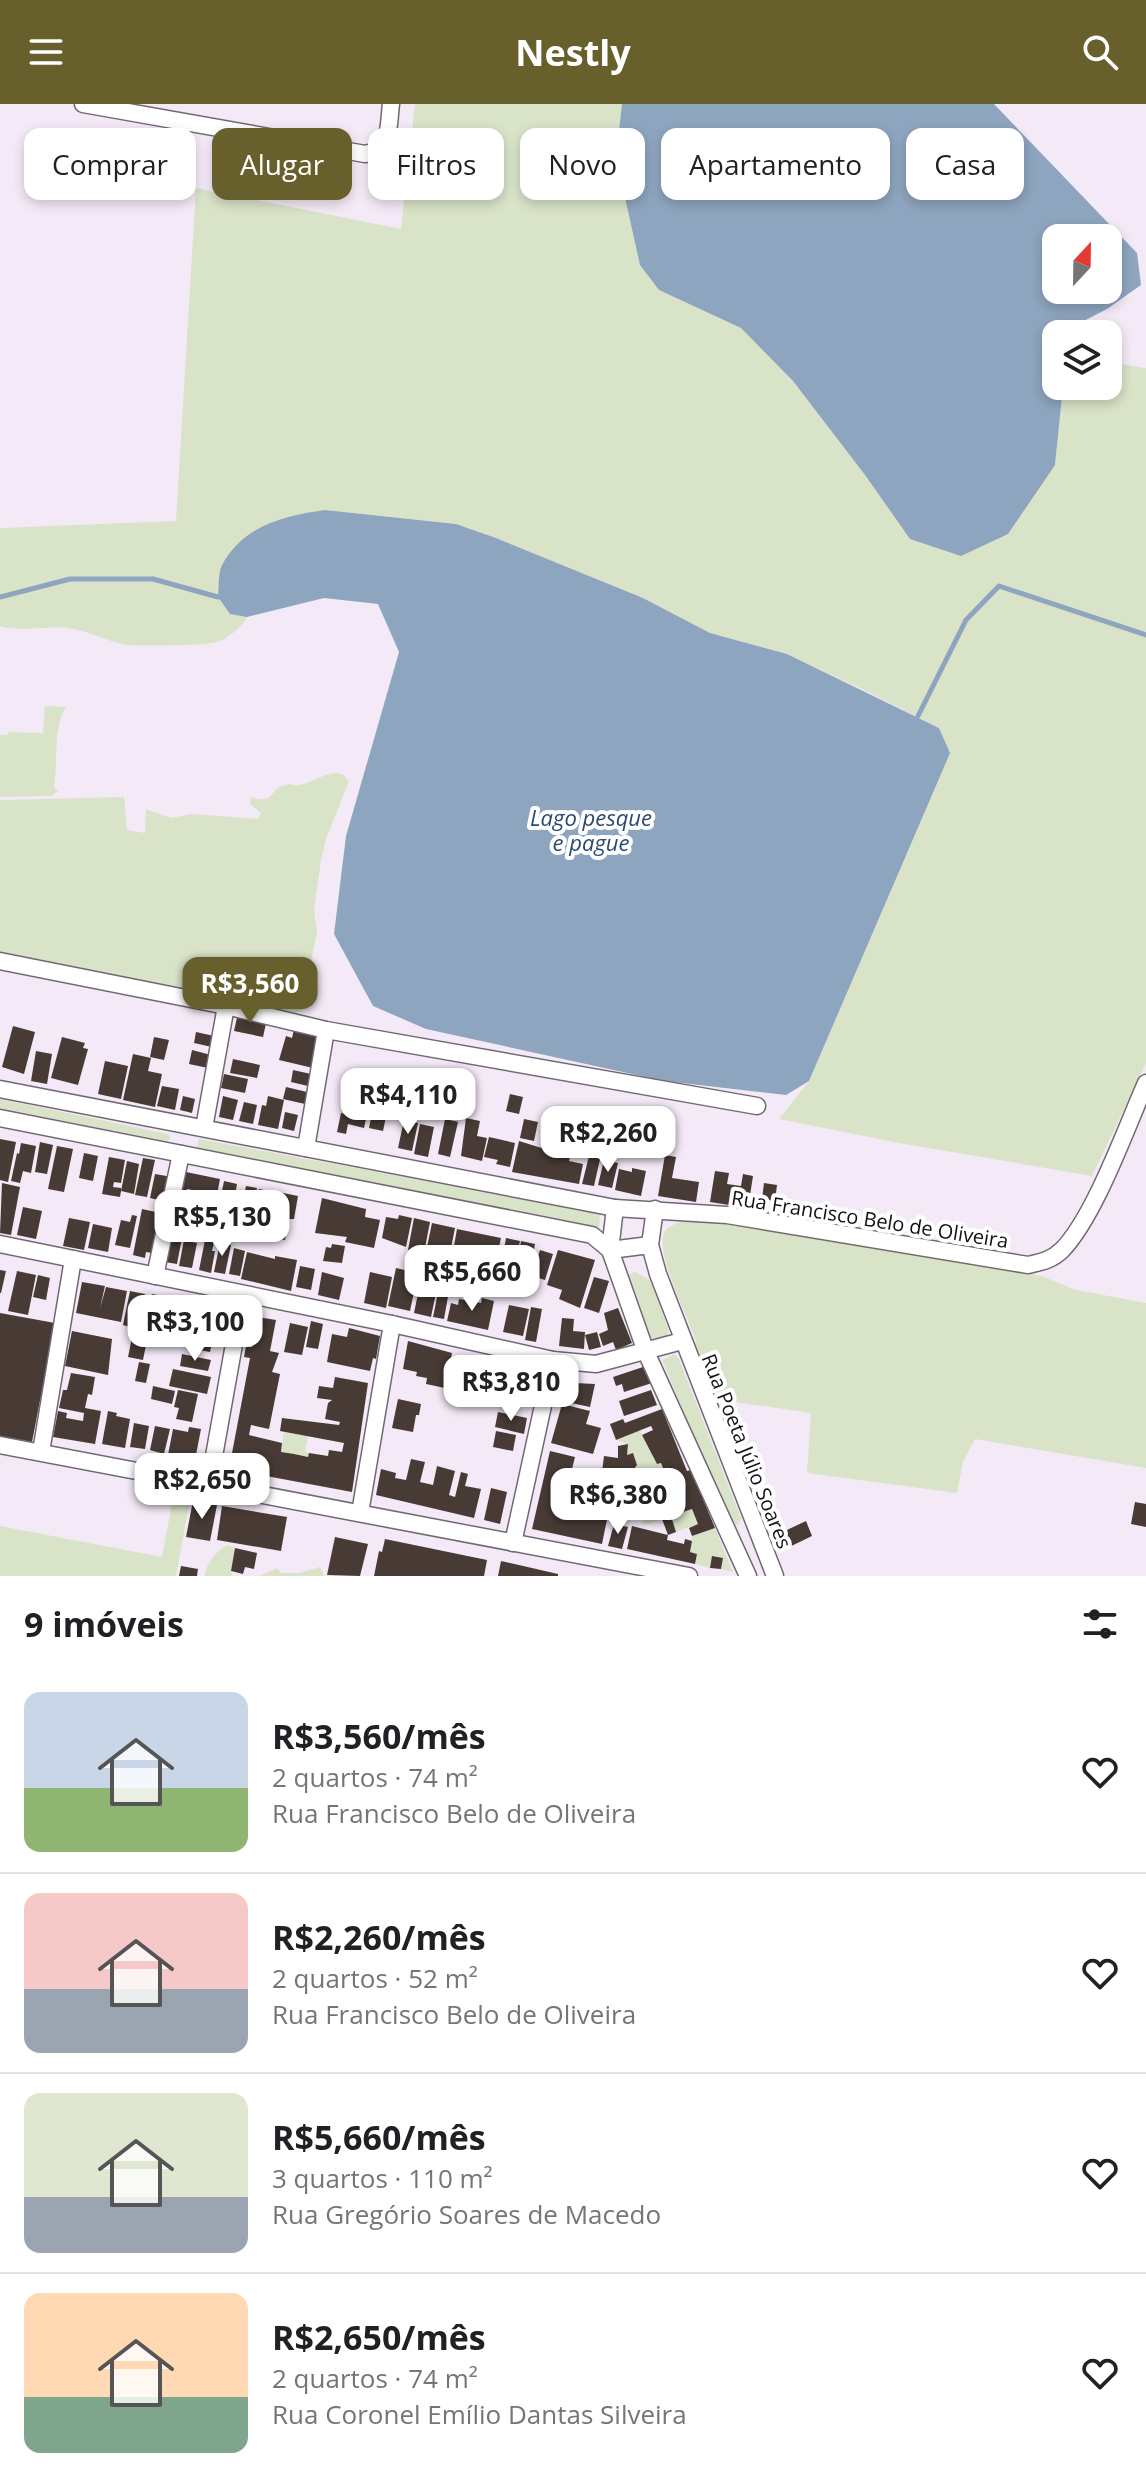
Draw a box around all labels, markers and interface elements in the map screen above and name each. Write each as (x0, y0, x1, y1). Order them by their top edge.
text: Nestly (515, 28, 631, 77)
icon: menu (24, 30, 68, 74)
icon: search (1078, 30, 1122, 74)
chip: Comprar (24, 128, 196, 200)
chip: Alugar (212, 128, 352, 200)
chip: Filtros (368, 128, 504, 200)
chip: Novo (520, 128, 645, 200)
chip: Apartamento (661, 128, 890, 200)
chip: Casa (906, 128, 1024, 200)
north arrow (1042, 224, 1122, 304)
map controls (1042, 224, 1122, 400)
button: layers (1042, 320, 1122, 400)
water label: Lago pesque e pague (530, 802, 652, 857)
pin: R$3,560 (176, 957, 324, 1025)
text: R$3,560 (201, 965, 299, 1001)
pin: R$4,110 (334, 1068, 482, 1136)
text: R$4,110 (359, 1076, 457, 1112)
pin: R$2,260 (534, 1106, 682, 1174)
text: R$2,260 (559, 1114, 657, 1150)
street label: Rua Francisco Belo de Oliveira (730, 1184, 1010, 1254)
pin: R$5,130 (148, 1190, 296, 1258)
text: R$5,130 (173, 1198, 271, 1234)
pin: R$5,660 (398, 1245, 546, 1313)
text: R$5,660 (423, 1253, 521, 1289)
pin: R$3,100 (121, 1295, 269, 1363)
text: R$3,100 (146, 1303, 244, 1339)
street label: Rua Poeta Júlio Soares (696, 1350, 798, 1552)
pin: R$3,810 (437, 1355, 585, 1423)
text: R$3,810 (462, 1363, 560, 1399)
pin: R$2,650 (128, 1453, 276, 1521)
text: R$2,650 (153, 1461, 251, 1497)
pin: R$6,380 (544, 1468, 692, 1536)
text: R$6,380 (569, 1476, 667, 1512)
text: 9 imóveis (24, 1601, 184, 1647)
icon: filters (1078, 1602, 1122, 1646)
text: R$3,560/mês (272, 1713, 486, 1759)
icon: home (88, 1724, 184, 1820)
icon: heart (1078, 1750, 1122, 1794)
text: 2 quartos · 74 m² (272, 1759, 478, 1795)
text: Rua Francisco Belo de Oliveira (272, 1795, 636, 1831)
text: R$2,260/mês (272, 1914, 486, 1960)
icon: home (88, 1925, 184, 2021)
icon: heart (1078, 1951, 1122, 1995)
text: 2 quartos · 52 m² (272, 1960, 478, 1996)
text: Rua Francisco Belo de Oliveira (272, 1996, 636, 2032)
text: R$5,660/mês (272, 2114, 486, 2160)
icon: home (88, 2125, 184, 2221)
icon: heart (1078, 2151, 1122, 2195)
text: 3 quartos · 110 m² (272, 2160, 493, 2196)
text: Rua Gregório Soares de Macedo (272, 2196, 661, 2232)
text: R$2,650/mês (272, 2314, 486, 2360)
icon: home (88, 2325, 184, 2421)
icon: heart (1078, 2351, 1122, 2395)
text: 2 quartos · 74 m² (272, 2360, 478, 2396)
text: Rua Coronel Emílio Dantas Silveira (272, 2396, 687, 2432)

